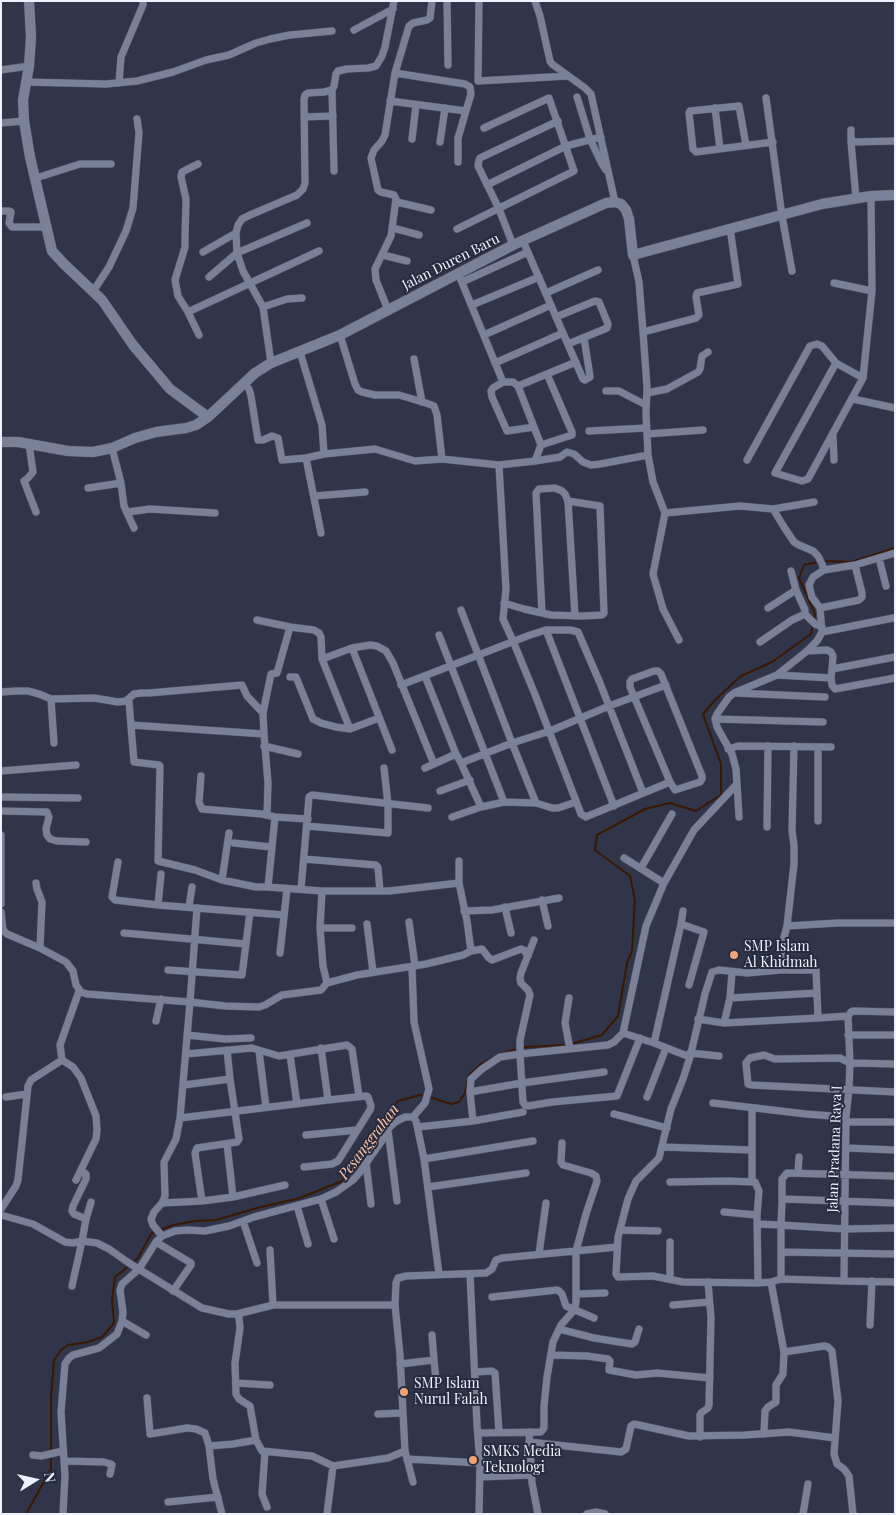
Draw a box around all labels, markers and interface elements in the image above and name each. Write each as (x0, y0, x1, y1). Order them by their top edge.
street label: Jalan Duren Baru (399, 230, 503, 294)
place label: SMP Islam Al Khidmah (744, 939, 818, 972)
marker: SMP Islam Al Khidmah (728, 949, 740, 961)
street label: Jalan Pradana Raya I (824, 1085, 846, 1213)
water label: Pesanggrahan (335, 1101, 403, 1183)
place label: SMP Islam Nurul Falah (414, 1376, 488, 1408)
marker: SMP Islam Nurul Falah (398, 1386, 410, 1398)
place label: SMKS Media Teknologi (483, 1444, 561, 1476)
marker: SMKS Media Teknologi (467, 1454, 479, 1466)
north arrow (10, 1455, 60, 1505)
text: N (40, 1471, 60, 1484)

